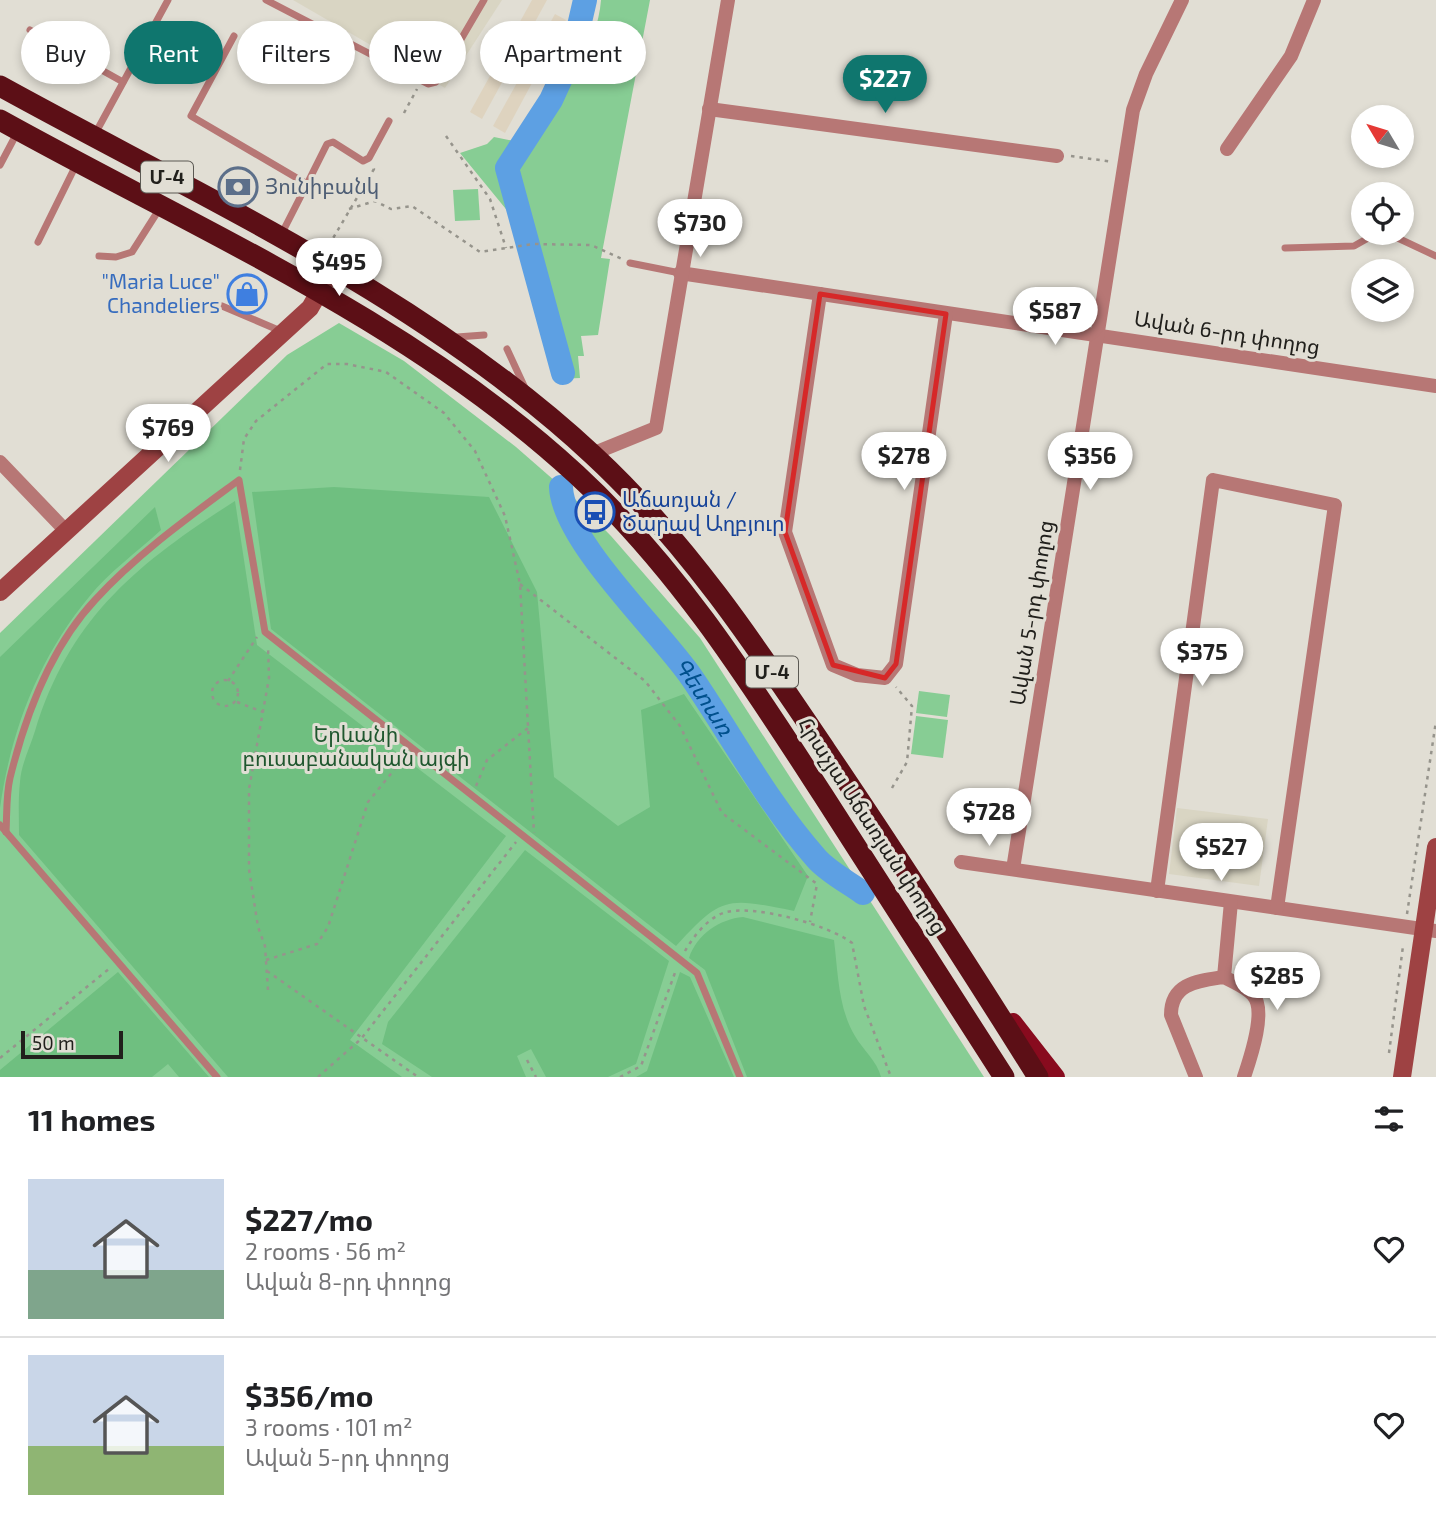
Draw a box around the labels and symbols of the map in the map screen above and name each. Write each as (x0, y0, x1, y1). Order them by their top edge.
pin: $227 (844, 55, 926, 115)
north arrow (1351, 105, 1414, 168)
road number: Մ-4 (141, 162, 193, 192)
bank icon: Յունիբանկ (217, 166, 259, 208)
place label: Յունիբանկ (265, 173, 379, 199)
pin: $730 (659, 200, 741, 259)
pin: $495 (298, 238, 380, 298)
place label: "Maria Luce" Chandeliers (101, 268, 220, 317)
shop icon: "Maria Luce" Chandeliers (226, 273, 268, 315)
pin: $587 (1014, 288, 1096, 347)
street label: Ավան 6-րդ փողոց (1132, 304, 1322, 360)
pin: $769 (127, 405, 209, 464)
pin: $278 (863, 433, 945, 492)
pin: $356 (1049, 433, 1131, 492)
place label: Աճառյան / Ծարավ Աղբյուր (622, 486, 785, 536)
bus stop icon: Աճառյան / Ծարավ Աղբյուր (574, 491, 616, 533)
street label: Ավան 5-րդ փողոց (1004, 518, 1058, 707)
pin: $375 (1161, 628, 1243, 688)
water label: Գետառ (669, 651, 741, 741)
road number: Մ-4 (746, 656, 798, 688)
street label: Հրաչյա Աճառյան փողոց (793, 712, 953, 939)
park label: Երևանի բուսաբանական այգի (242, 721, 470, 771)
pin: $728 (948, 788, 1030, 848)
pin: $527 (1180, 824, 1262, 883)
pin: $285 (1236, 953, 1318, 1012)
scale bar (21, 1028, 122, 1060)

